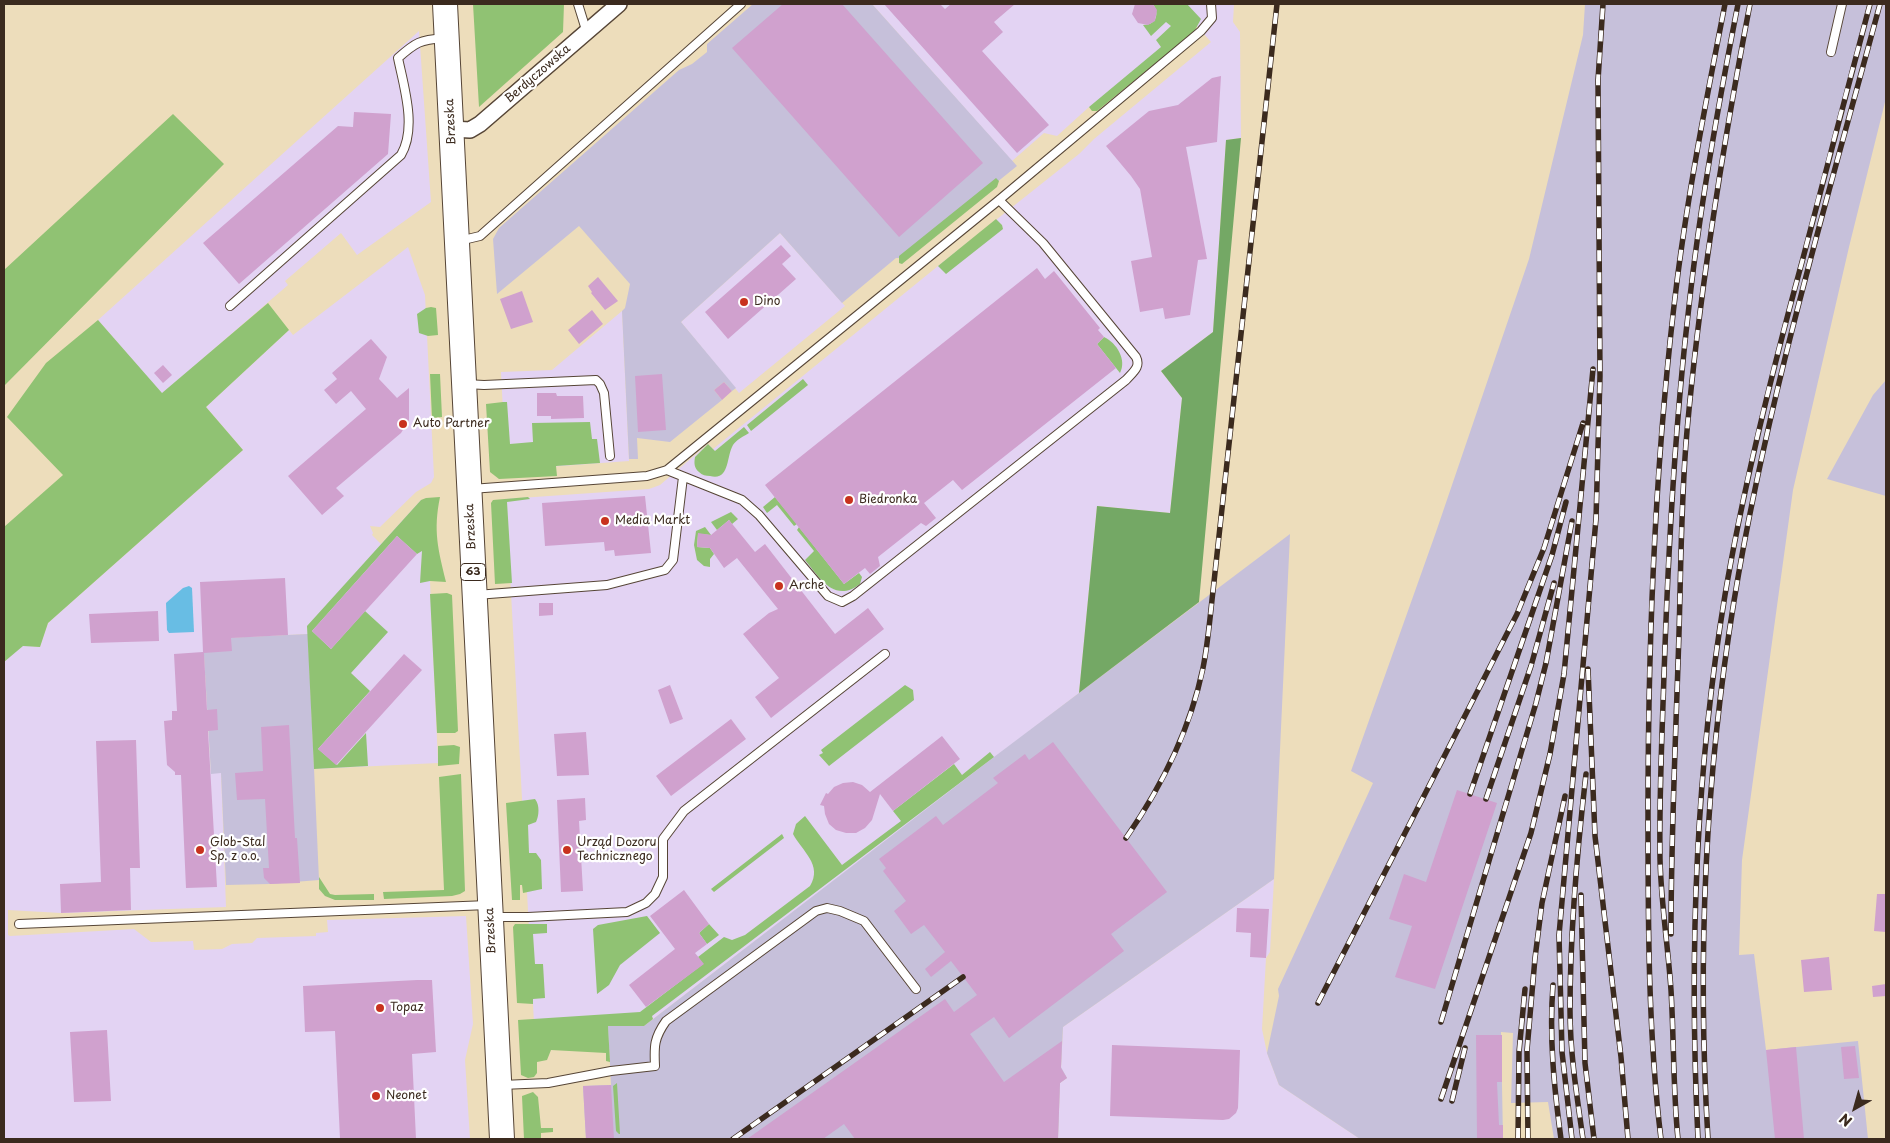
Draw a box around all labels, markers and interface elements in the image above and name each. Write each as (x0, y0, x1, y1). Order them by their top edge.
street label: Berdyczowska (502, 42, 574, 106)
street label: Brzeska (443, 98, 459, 146)
place label: Dino (754, 295, 780, 309)
marker: Dino (738, 296, 750, 308)
place label: Auto Partner (413, 417, 490, 431)
marker: Auto Partner (397, 418, 409, 430)
place label: Biedronka (859, 493, 917, 507)
marker: Biedronka (843, 494, 855, 506)
street label: Brzeska (463, 503, 479, 551)
place label: Media Markt (615, 514, 690, 528)
marker: Media Markt (599, 515, 611, 527)
road number: 63 (460, 564, 486, 580)
place label: Arche (789, 579, 824, 593)
marker: Arche (773, 580, 785, 592)
place label: Glob-Stal Sp. z o.o. (210, 836, 266, 864)
place label: Urząd Dozoru Technicznego (577, 836, 657, 864)
marker: Glob-Stal Sp. z o.o. (194, 844, 206, 856)
marker: Urząd Dozoru Technicznego (561, 844, 573, 856)
street label: Brzeska (483, 907, 499, 955)
place label: Topaz (390, 1001, 423, 1015)
marker: Topaz (374, 1002, 386, 1014)
north arrow (1830, 1083, 1880, 1133)
place label: Neonet (386, 1089, 427, 1103)
marker: Neonet (370, 1090, 382, 1102)
text: N (1835, 1109, 1856, 1132)

